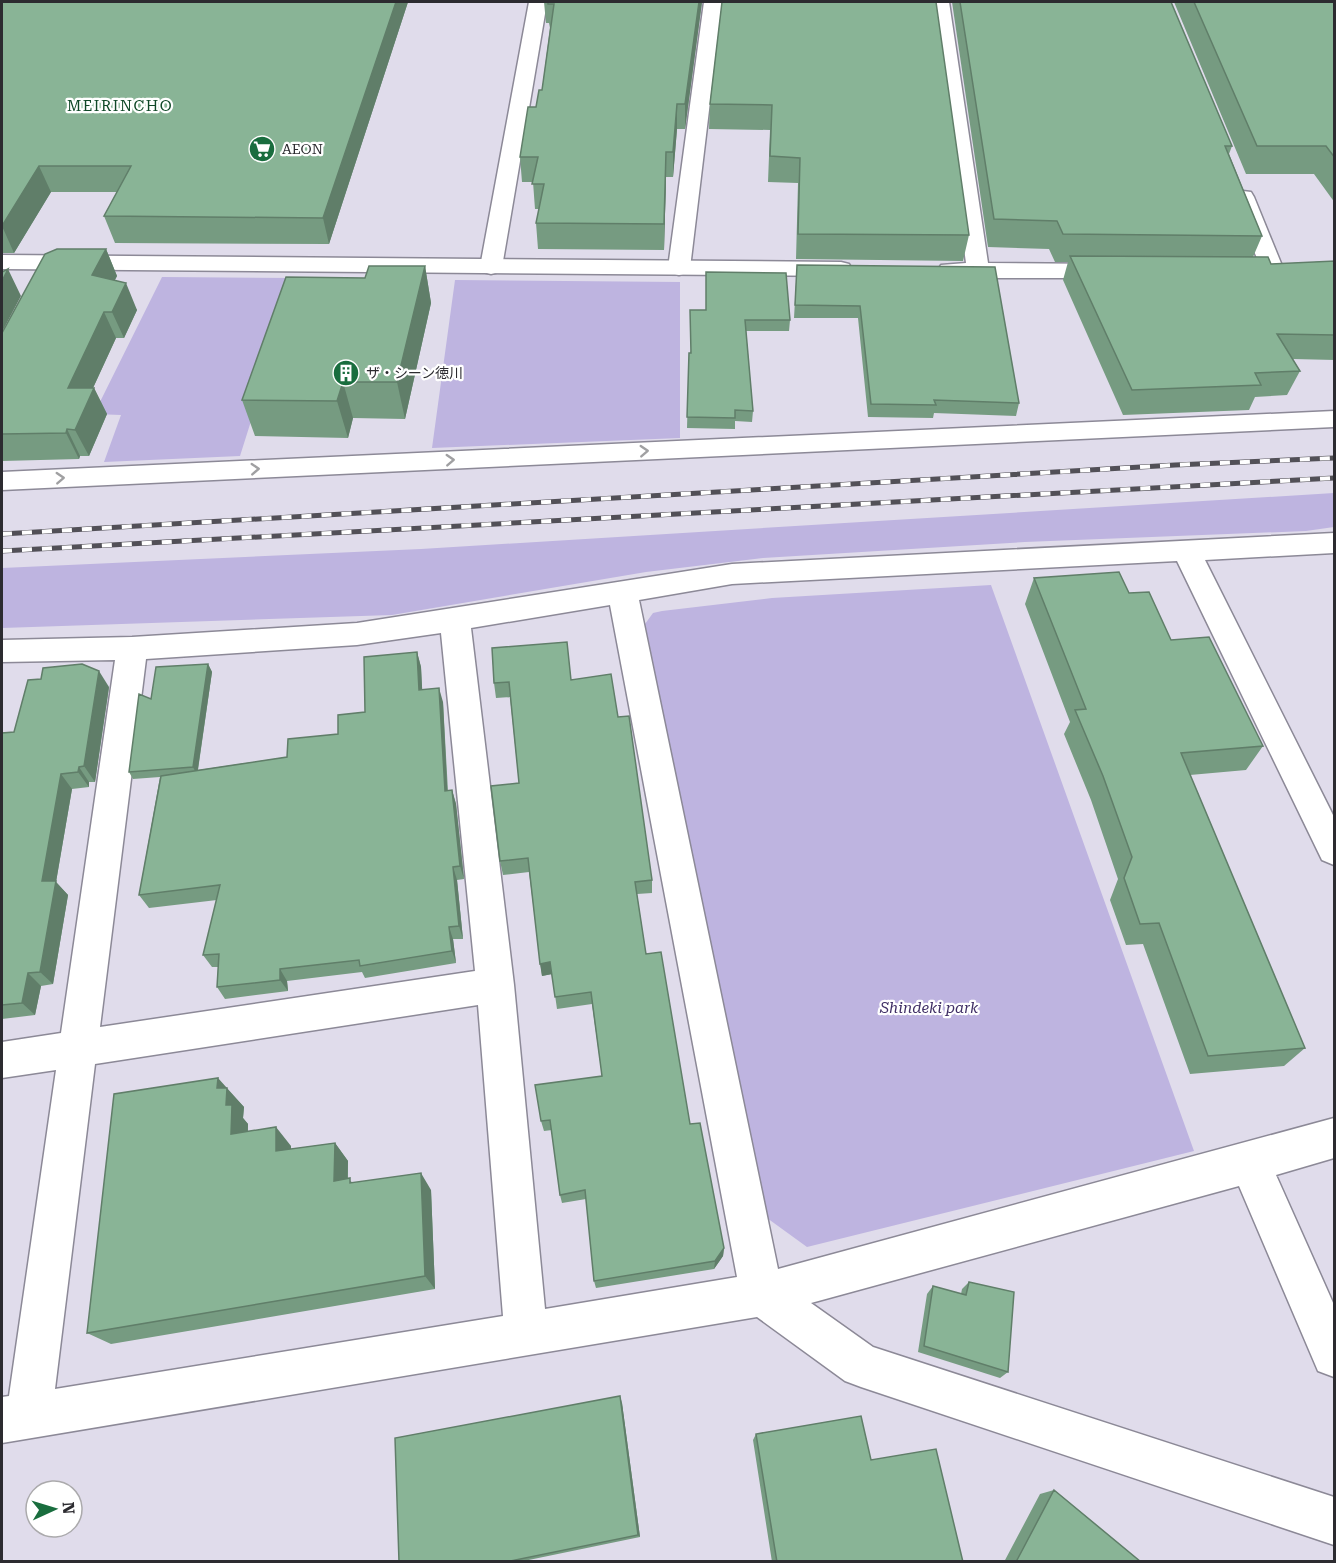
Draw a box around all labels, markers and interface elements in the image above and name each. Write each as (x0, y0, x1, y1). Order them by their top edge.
district label: MEIRINCHO (67, 97, 173, 115)
supermarket icon: AEON (247, 134, 277, 164)
place label: AEON (282, 141, 323, 157)
building icon: ザ・シーン徳川 (331, 358, 361, 388)
place label: ザ・シーン徳川 (366, 365, 463, 381)
one-way arrow (640, 445, 649, 458)
one-way arrow (445, 454, 454, 467)
one-way arrow (250, 463, 259, 476)
one-way arrow (55, 472, 64, 485)
park label: Shindeki park (879, 999, 979, 1017)
north arrow (24, 1479, 84, 1539)
text: N (59, 1501, 78, 1515)

